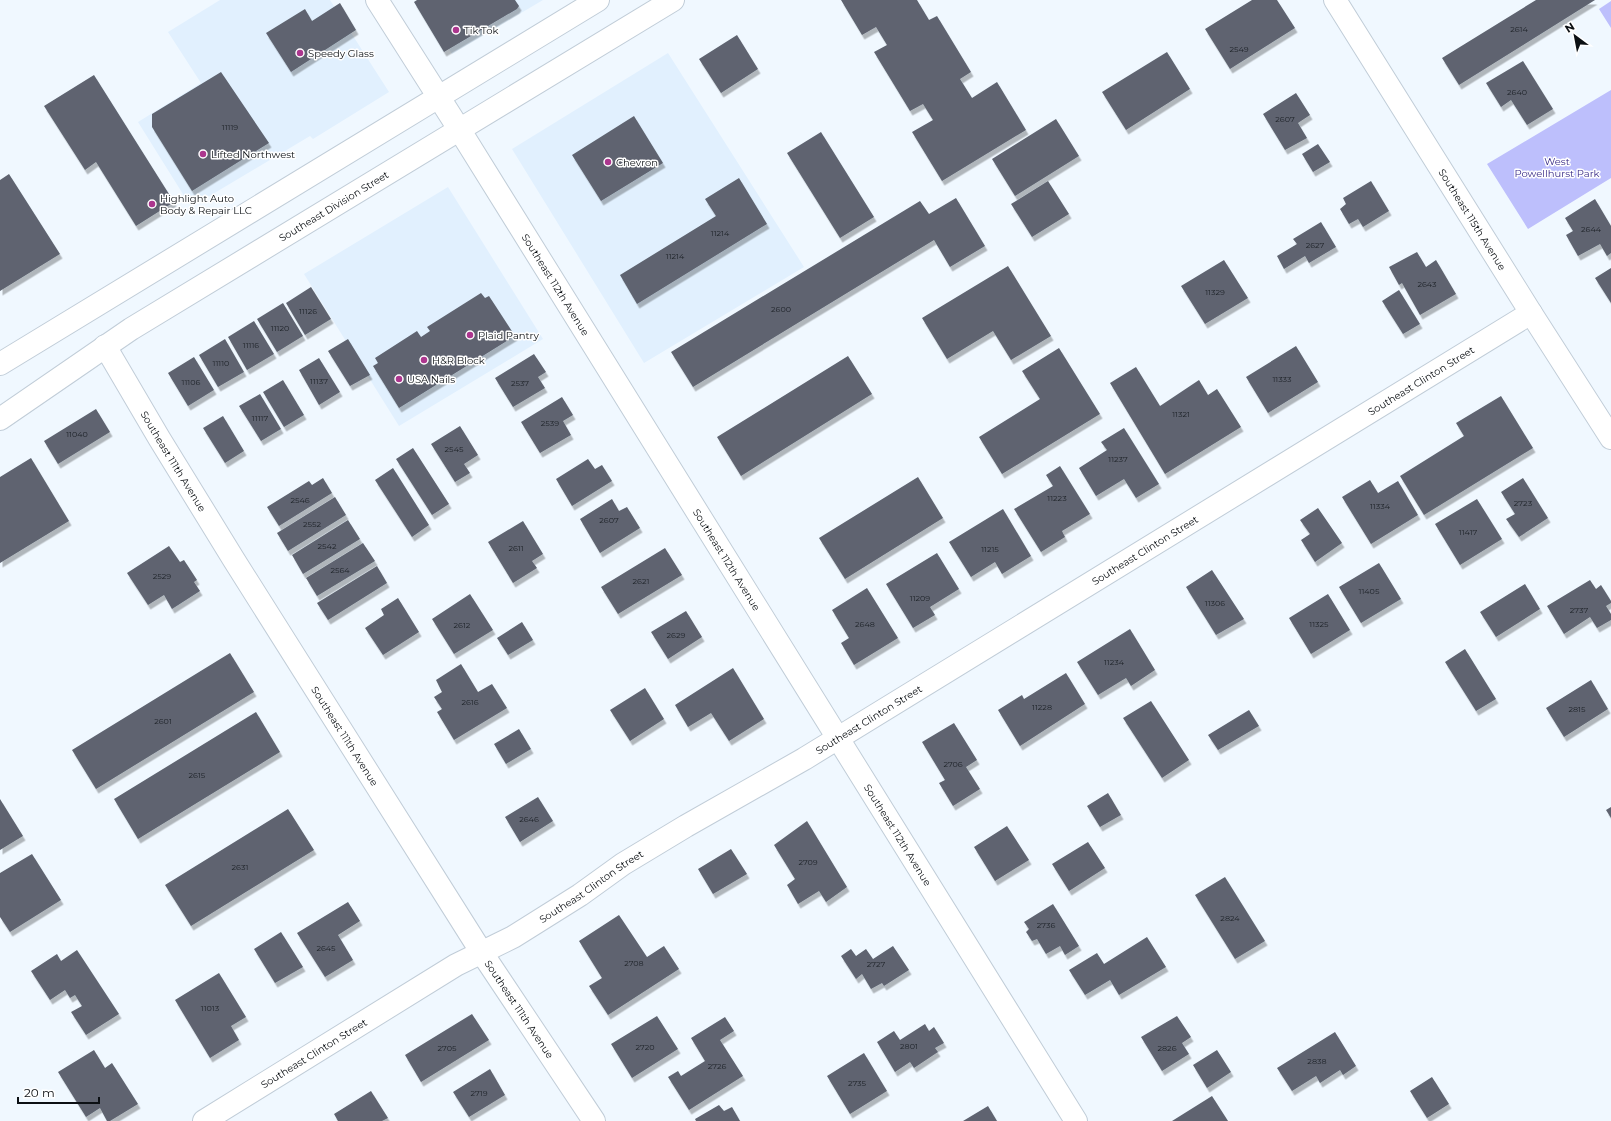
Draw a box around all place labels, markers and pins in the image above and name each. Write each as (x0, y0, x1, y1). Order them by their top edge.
place label: Tik Tok (464, 24, 498, 37)
marker: Tik Tok (451, 25, 461, 35)
place label: Speedy Glass (308, 47, 374, 60)
marker: Speedy Glass (295, 48, 305, 58)
place label: Lifted Northwest (211, 148, 295, 161)
marker: Lifted Northwest (198, 149, 208, 159)
place label: Chevron (616, 156, 658, 169)
marker: Chevron (603, 157, 613, 167)
place label: Highlight Auto Body & Repair LLC (160, 192, 252, 217)
marker: Highlight Auto Body & Repair LLC (147, 199, 157, 209)
place label: Plaid Pantry (478, 329, 540, 342)
marker: Plaid Pantry (465, 330, 475, 340)
place label: H&R Block (432, 354, 485, 367)
marker: H&R Block (419, 355, 429, 365)
place label: USA Nails (407, 373, 455, 386)
marker: USA Nails (394, 374, 404, 384)

